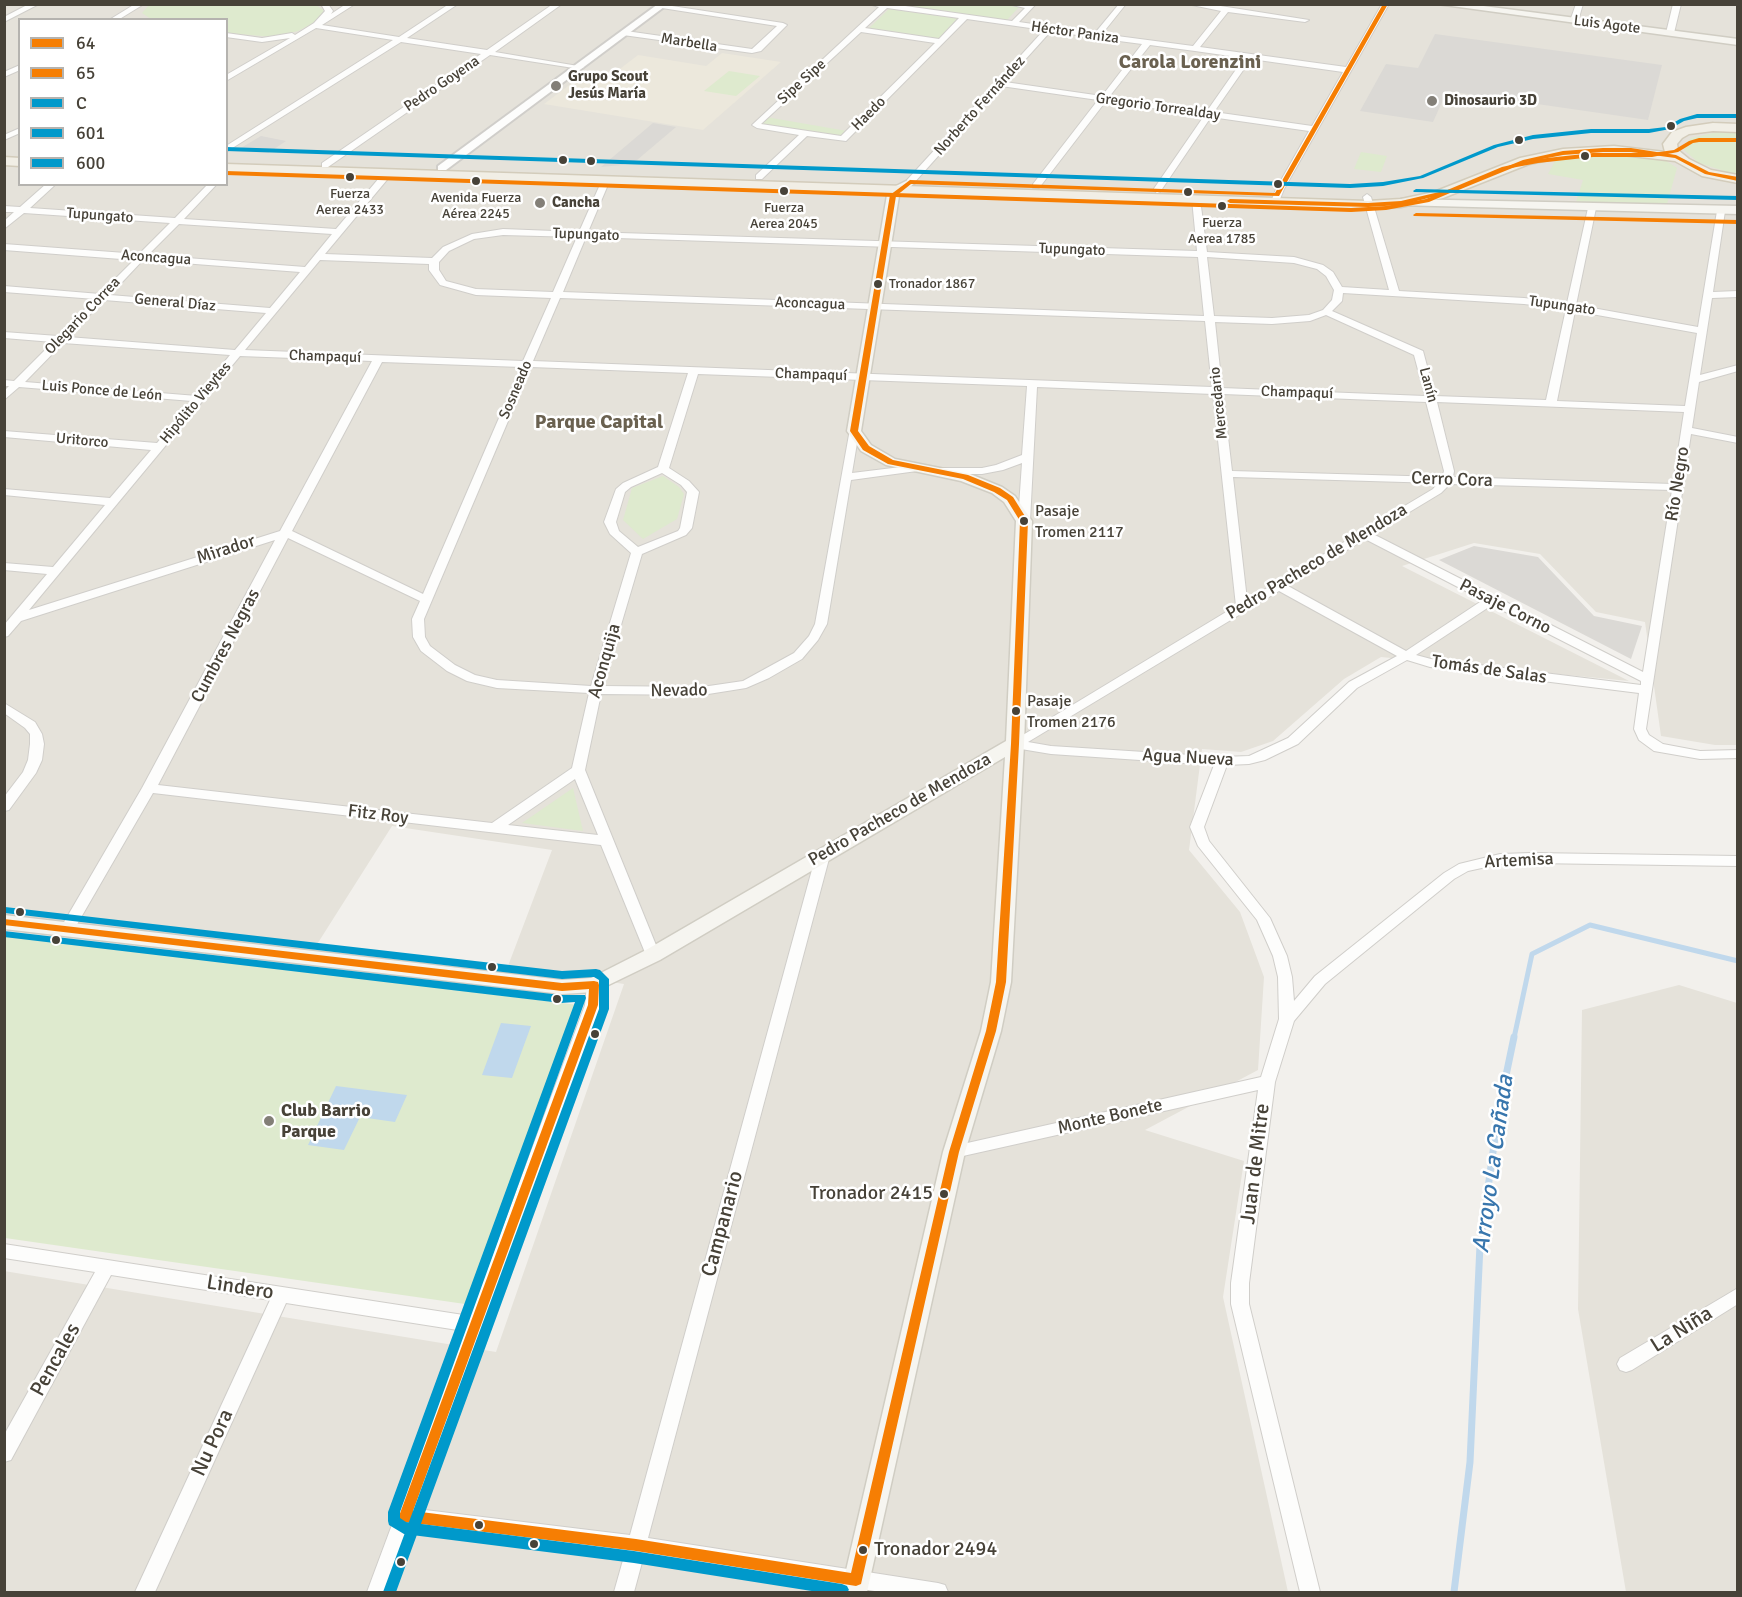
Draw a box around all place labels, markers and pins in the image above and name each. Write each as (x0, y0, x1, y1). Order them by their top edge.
place label: Grupo Scout Jesús María (568, 68, 648, 103)
marker: Grupo Scout Jesús María (549, 79, 563, 93)
place label: Dinosaurio 3D (1444, 92, 1537, 110)
marker: Dinosaurio 3D (1425, 94, 1439, 108)
unlabelled marker (1665, 120, 1677, 132)
unlabelled marker (1513, 134, 1525, 146)
unlabelled marker (1579, 150, 1591, 162)
unlabelled marker (557, 154, 569, 166)
unlabelled marker (585, 155, 597, 167)
marker: Fuerza Aerea 2433 (344, 171, 356, 183)
marker: Avenida Fuerza Aérea 2245 (470, 175, 482, 187)
unlabelled marker (1272, 178, 1284, 190)
marker: Fuerza Aerea 2045 (778, 185, 790, 197)
place label: Fuerza Aerea 2433 (316, 186, 384, 219)
unlabelled marker (1182, 186, 1194, 198)
place label: Avenida Fuerza Aérea 2245 (431, 190, 521, 222)
place label: Cancha (552, 194, 600, 212)
marker: Cancha (533, 196, 547, 210)
place label: Fuerza Aerea 2045 (750, 200, 818, 232)
marker: Fuerza Aerea 1785 (1216, 200, 1228, 212)
place label: Fuerza Aerea 1785 (1188, 215, 1256, 248)
place label: Tronador 1867 (889, 276, 975, 292)
marker: Tronador 1867 (872, 278, 884, 290)
place label: Pasaje Tromen 2117 (1035, 502, 1124, 540)
marker: Pasaje Tromen 2117 (1018, 515, 1030, 527)
place label: Pasaje Tromen 2176 (1027, 692, 1116, 730)
marker: Pasaje Tromen 2176 (1010, 705, 1022, 717)
unlabelled marker (14, 906, 26, 918)
unlabelled marker (50, 934, 62, 946)
unlabelled marker (486, 961, 498, 973)
unlabelled marker (551, 993, 563, 1005)
unlabelled marker (589, 1028, 601, 1040)
place label: Club Barrio Parque (281, 1100, 371, 1142)
marker: Club Barrio Parque (262, 1114, 276, 1128)
place label: Tronador 2415 (810, 1182, 933, 1206)
marker: Tronador 2415 (938, 1188, 950, 1200)
unlabelled marker (473, 1519, 485, 1531)
unlabelled marker (528, 1538, 540, 1550)
place label: Tronador 2494 (874, 1538, 997, 1562)
marker: Tronador 2494 (857, 1544, 869, 1556)
unlabelled marker (395, 1556, 407, 1568)

